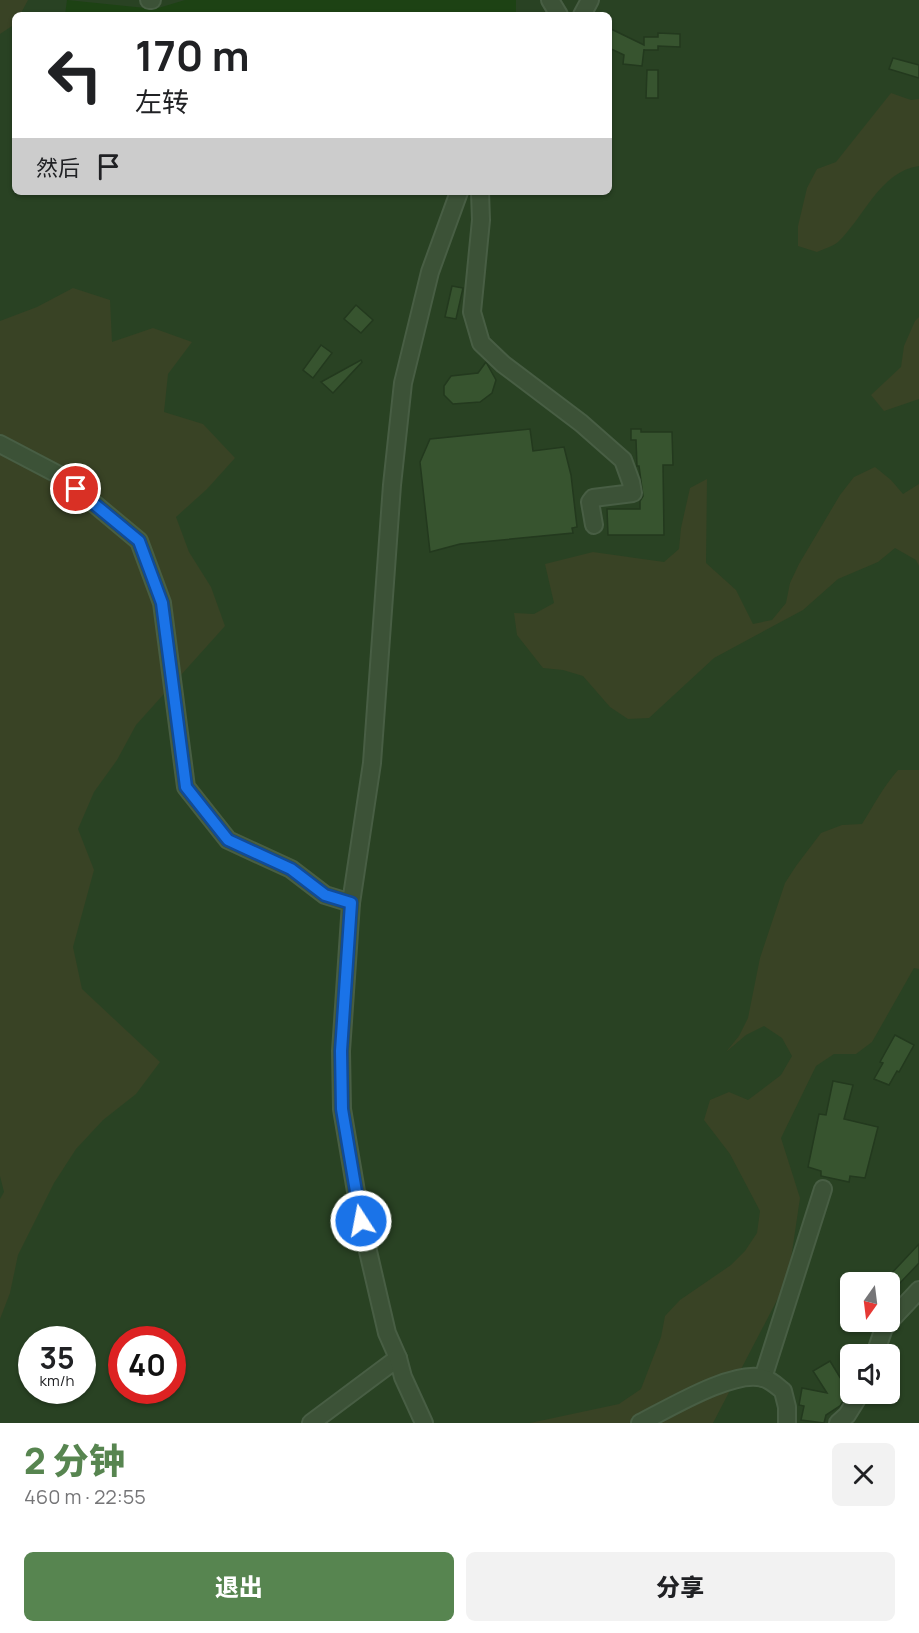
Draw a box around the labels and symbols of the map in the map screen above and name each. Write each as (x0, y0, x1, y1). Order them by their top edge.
pin (50, 463, 101, 514)
position arrow (329, 1189, 393, 1253)
north arrow (840, 1272, 900, 1332)
speed limit sign: 40 (108, 1326, 186, 1404)

